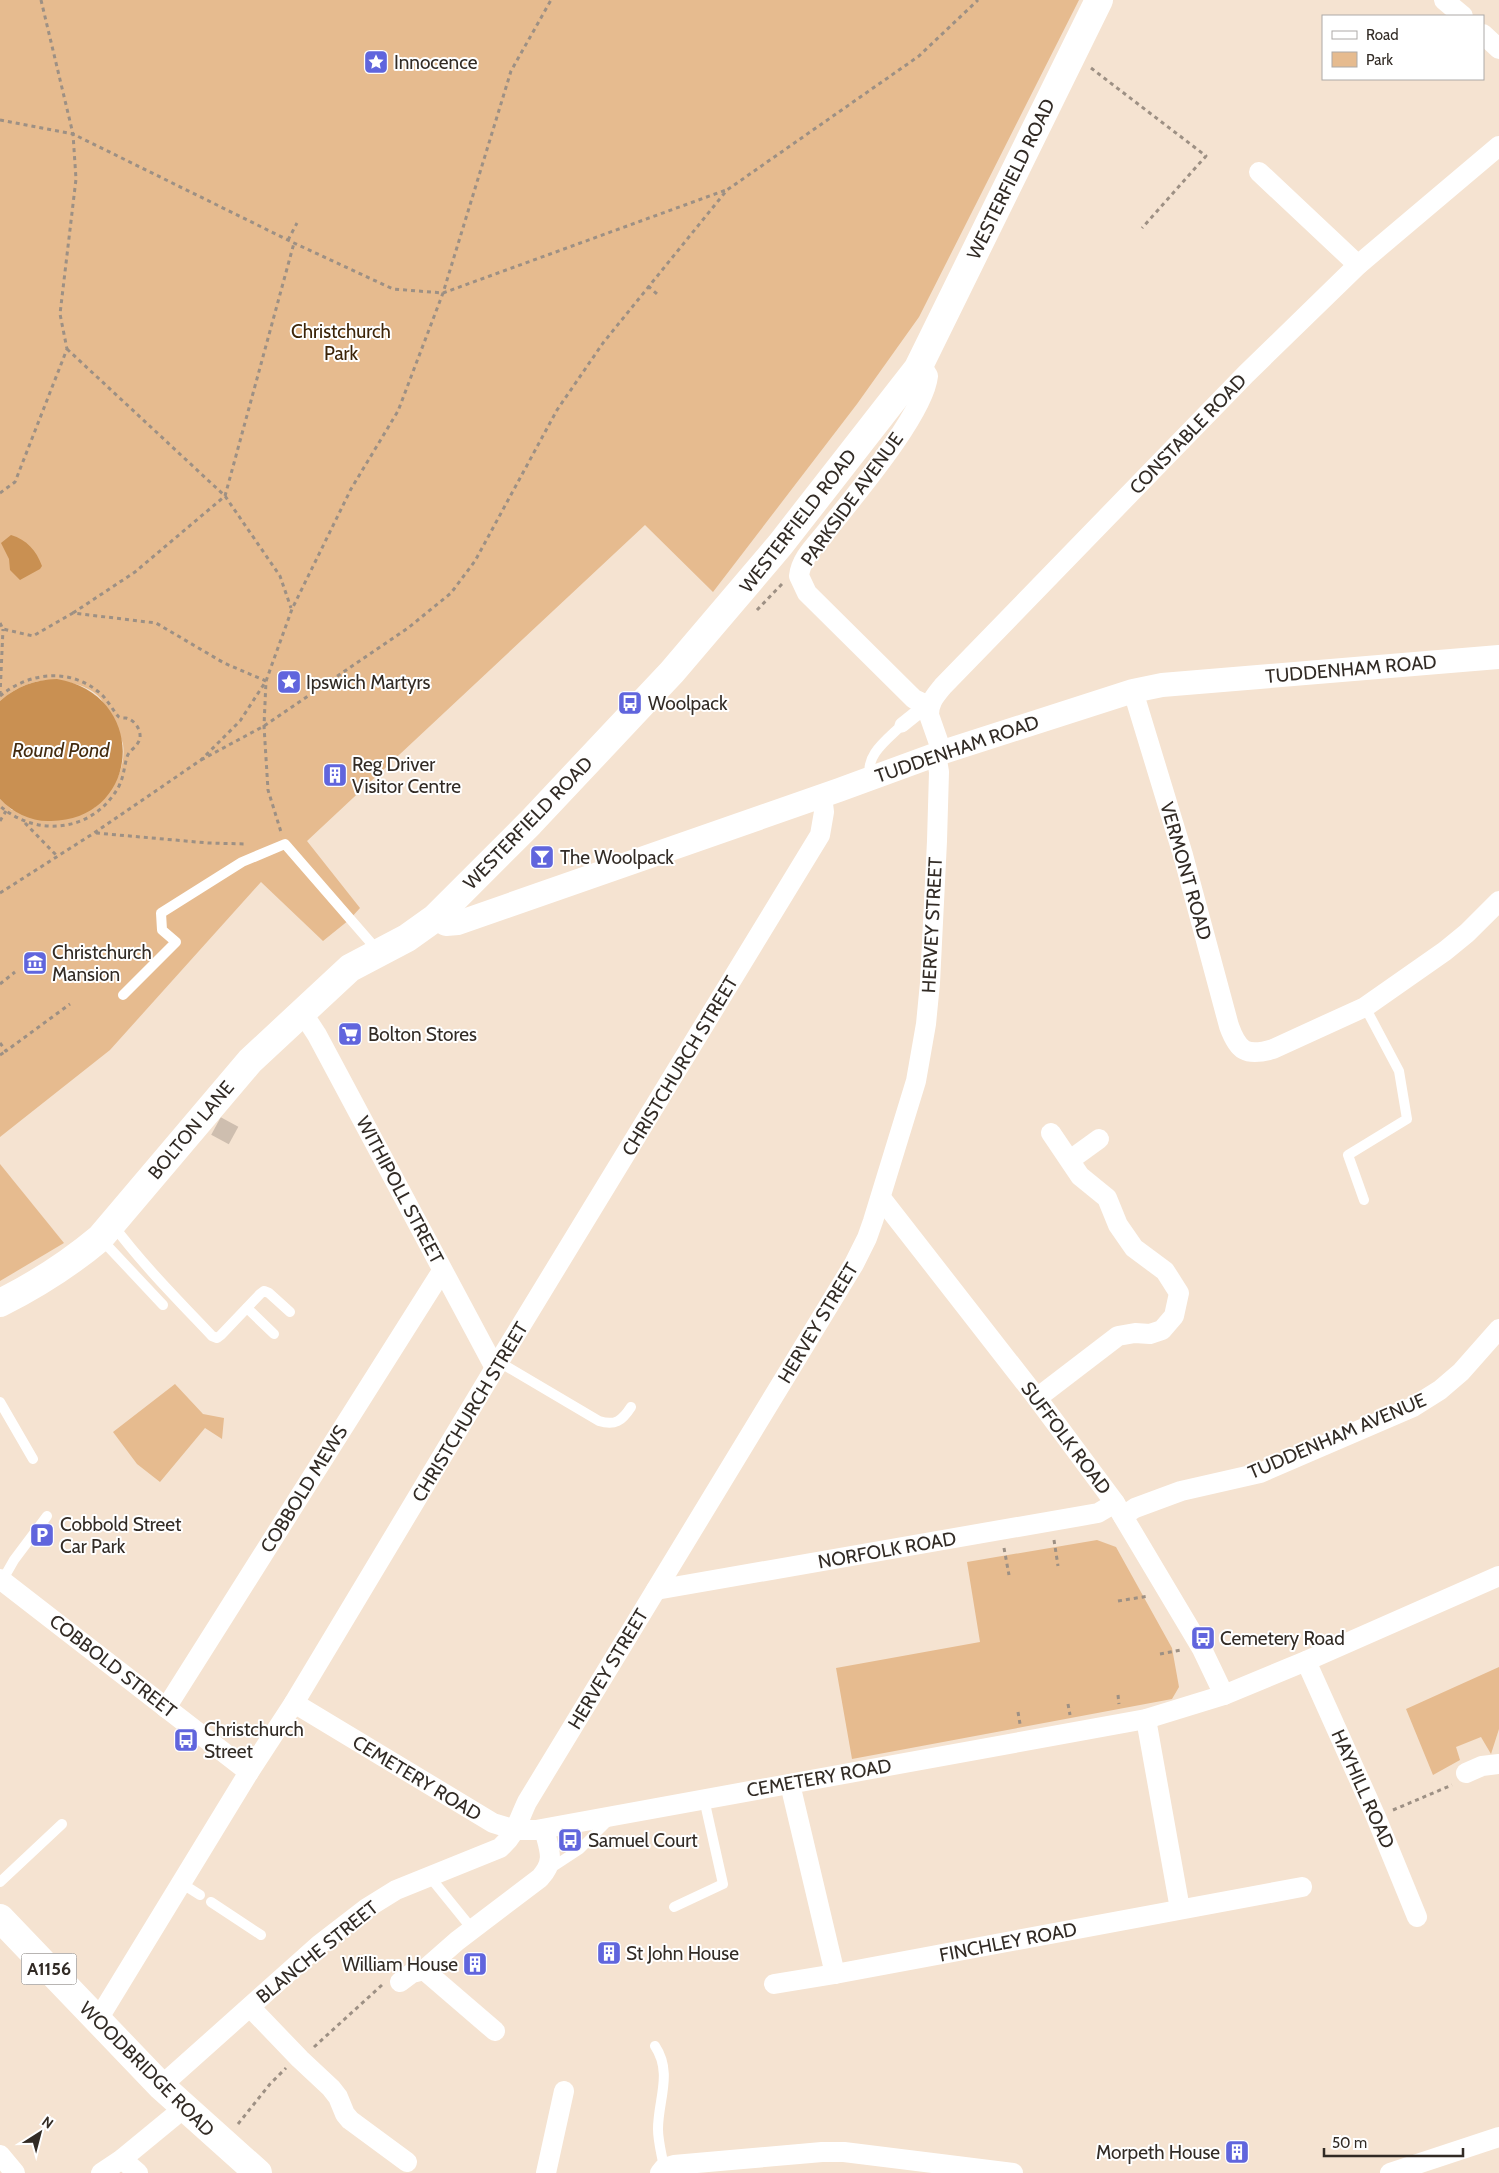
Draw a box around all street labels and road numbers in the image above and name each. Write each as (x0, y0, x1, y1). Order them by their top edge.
street label: WESTERFIELD ROAD (962, 95, 1060, 263)
street label: CONSTABLE ROAD (1125, 369, 1251, 499)
street label: PARKSIDE AVENUE (796, 428, 908, 570)
street label: WESTERFIELD ROAD (735, 444, 861, 597)
street label: TUDDENHAM ROAD (1265, 650, 1438, 688)
street label: TUDDENHAM ROAD (872, 710, 1042, 788)
street label: WESTERFIELD ROAD (459, 752, 598, 894)
street label: VERMONT ROAD (1155, 799, 1217, 943)
street label: HERVEY STREET (917, 856, 947, 994)
street label: CHRISTCHURCH STREET (617, 972, 743, 1160)
street label: BOLTON LANE (143, 1076, 239, 1184)
street label: WITHIPOLL STREET (351, 1112, 449, 1268)
street label: HERVEY STREET (773, 1259, 863, 1387)
street label: CHRISTCHURCH STREET (407, 1318, 533, 1506)
street label: SUFFOLK ROAD (1016, 1377, 1116, 1499)
street label: TUDDENHAM AVENUE (1245, 1388, 1429, 1484)
street label: COBBOLD MEWS (256, 1421, 352, 1557)
street label: NORFOLK ROAD (816, 1527, 958, 1573)
street label: HERVEY STREET (563, 1605, 653, 1733)
street label: COBBOLD STREET (45, 1609, 181, 1723)
street label: HAYHILL ROAD (1327, 1726, 1400, 1852)
street label: CEMETERY ROAD (348, 1730, 486, 1826)
street label: CEMETERY ROAD (745, 1754, 893, 1802)
street label: BLANCHE STREET (252, 1896, 382, 2008)
street label: FINCHLEY ROAD (937, 1917, 1079, 1967)
road number: A1156 (22, 1954, 76, 1985)
street label: WOODBRIDGE ROAD (75, 1997, 219, 2141)

